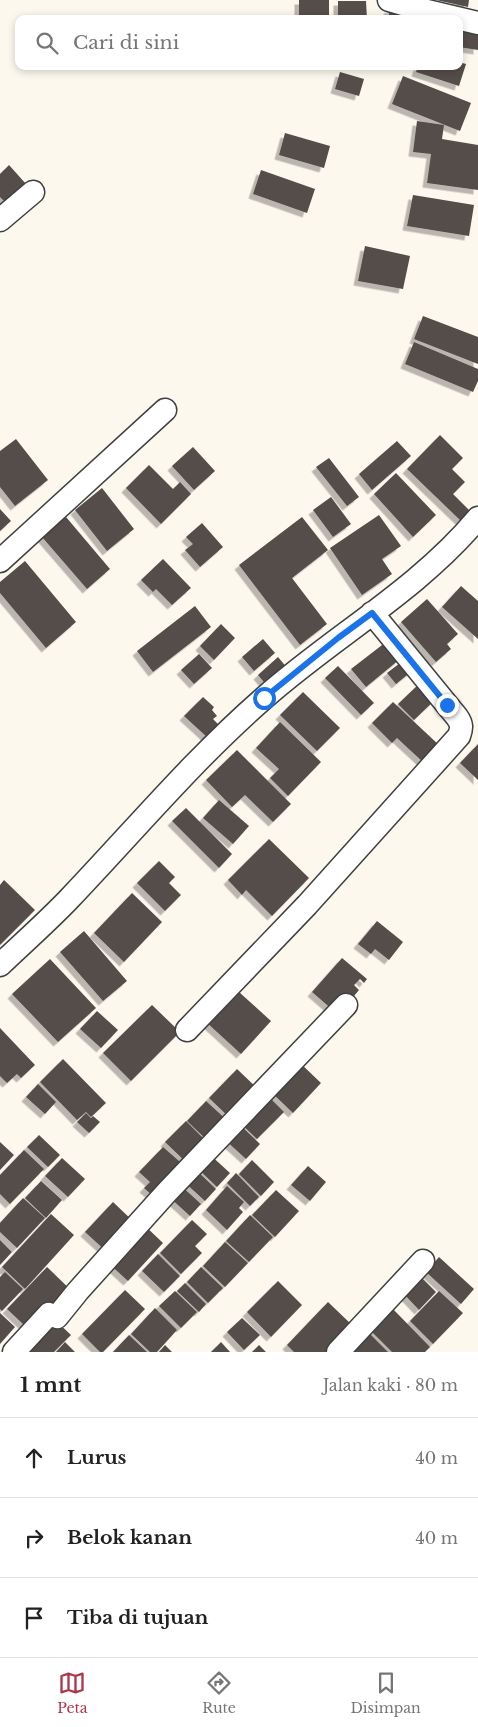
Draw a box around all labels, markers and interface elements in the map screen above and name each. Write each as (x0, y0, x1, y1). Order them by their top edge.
search box (15, 15, 463, 70)
icon: search (33, 29, 61, 57)
text: Cari di sini (73, 31, 179, 54)
route start (253, 687, 276, 710)
route end (436, 694, 459, 717)
text: 1 mnt (20, 1372, 81, 1398)
text: Jalan kaki · 80 m (323, 1375, 458, 1395)
icon: ahead (20, 1444, 48, 1472)
text: Lurus (67, 1446, 126, 1469)
text: 40 m (415, 1448, 458, 1468)
icon: right (20, 1524, 48, 1552)
text: Belok kanan (67, 1526, 192, 1549)
text: 40 m (415, 1528, 458, 1548)
icon: arrive (20, 1604, 48, 1632)
text: Tiba di tujuan (67, 1606, 208, 1629)
tab: Peta (57, 1669, 88, 1717)
tab: Rute (202, 1669, 236, 1717)
tab: Disimpan (350, 1669, 421, 1717)

